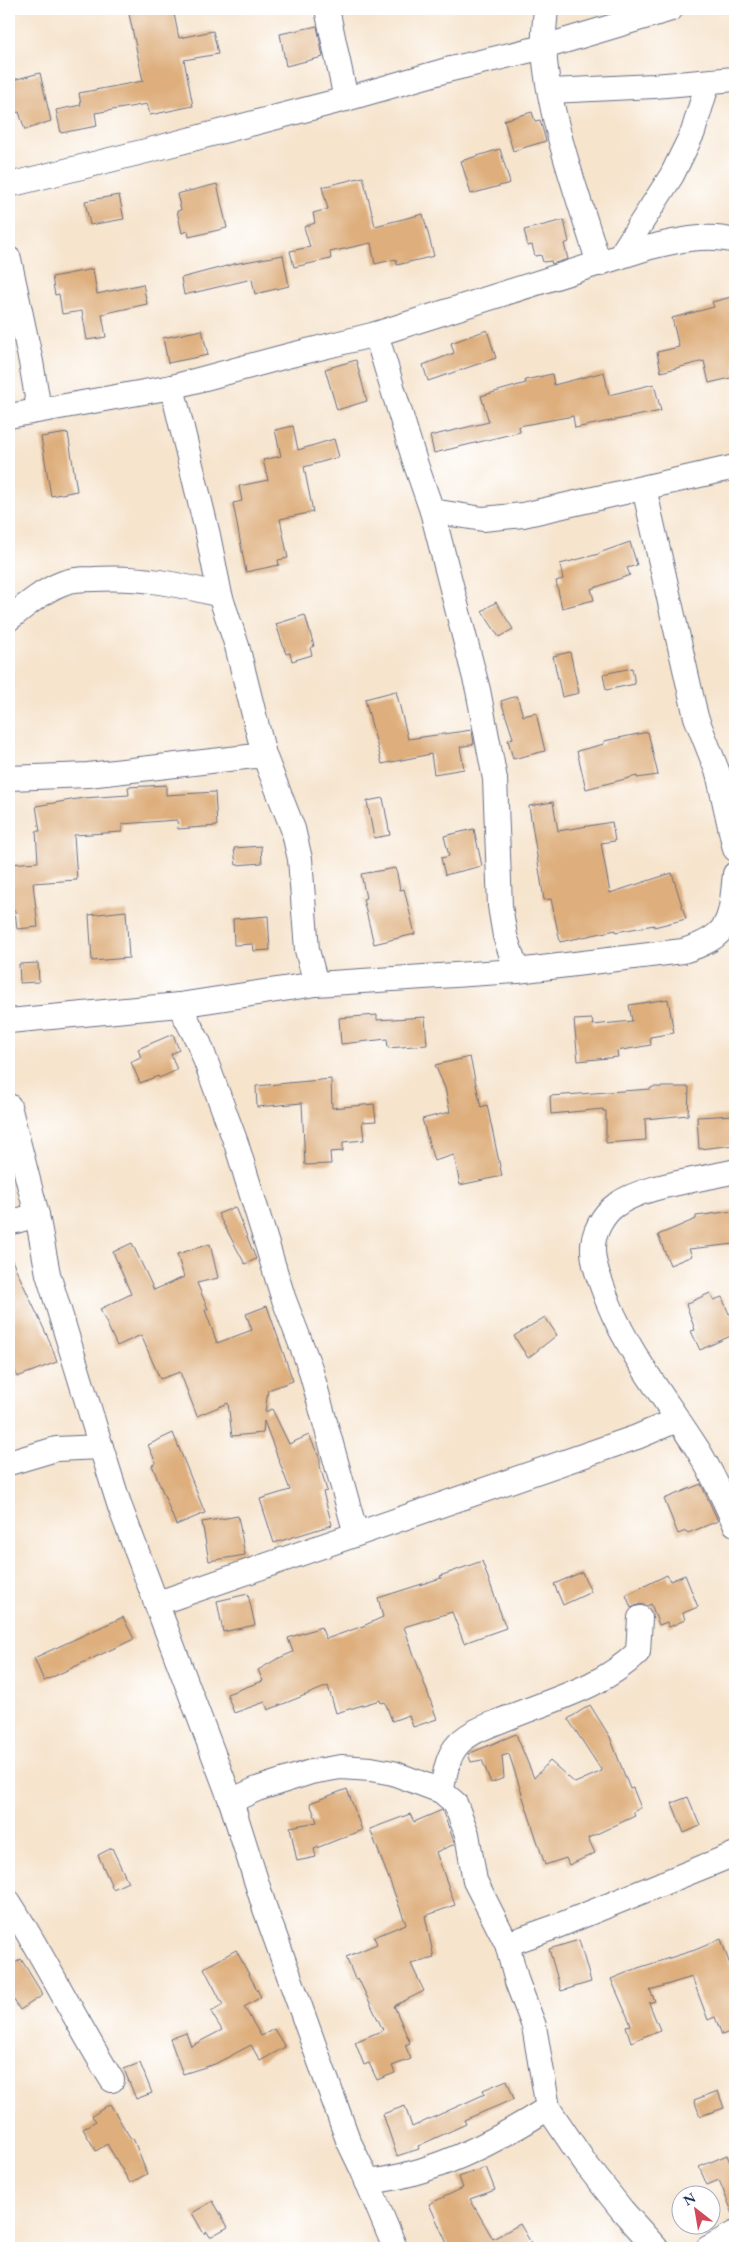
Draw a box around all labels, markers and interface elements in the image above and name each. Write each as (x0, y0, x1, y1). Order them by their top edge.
north arrow (672, 2184, 722, 2234)
text: N (680, 2188, 699, 2209)

